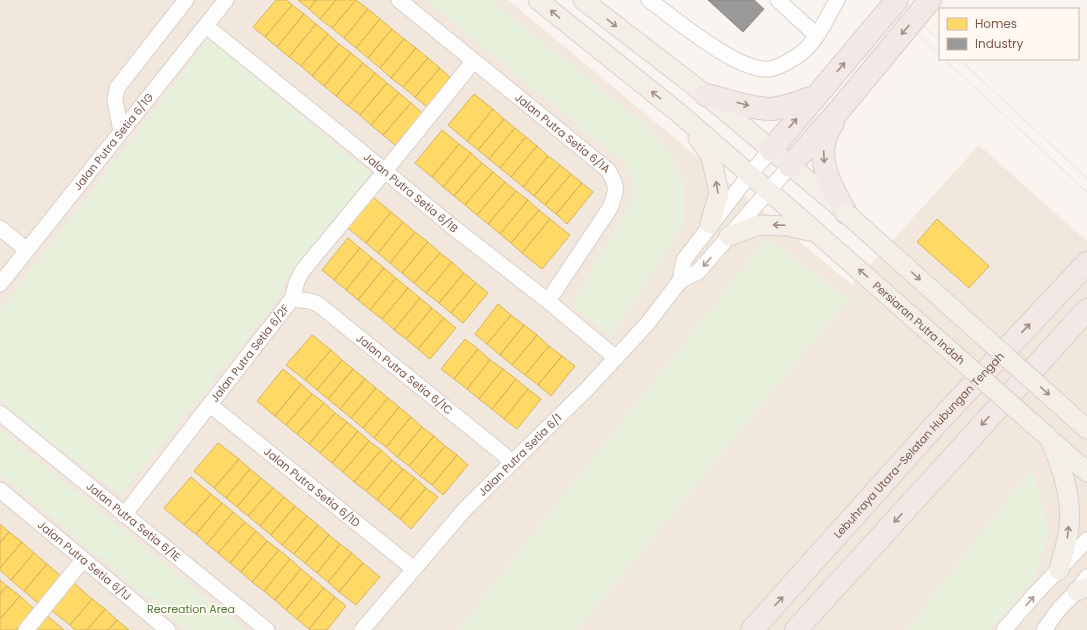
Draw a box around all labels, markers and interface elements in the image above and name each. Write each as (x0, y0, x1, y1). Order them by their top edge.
legend (939, 8, 1079, 60)
one-way arrow (549, 9, 560, 18)
text: Homes (975, 15, 1017, 32)
one-way arrow (607, 18, 618, 27)
one-way arrow (901, 25, 910, 36)
text: Industry (975, 35, 1024, 52)
one-way arrow (837, 62, 846, 73)
street label: Jalan Putra Setia 6/1G (70, 89, 157, 194)
street label: Jalan Putra Setia 6/1A (511, 89, 614, 177)
one-way arrow (651, 90, 662, 99)
one-way arrow (737, 101, 750, 108)
one-way arrow (789, 118, 798, 129)
street label: Jalan Putra Setia 6/1B (360, 149, 462, 236)
one-way arrow (821, 150, 828, 163)
one-way arrow (713, 180, 721, 193)
one-way arrow (773, 222, 786, 229)
one-way arrow (702, 257, 712, 267)
one-way arrow (857, 269, 868, 278)
one-way arrow (911, 271, 921, 280)
street label: Persiaran Putra Indah (869, 278, 969, 368)
street label: Jalan Putra Setia 6/2F (207, 301, 293, 405)
one-way arrow (1021, 324, 1030, 334)
street label: Jalan Putra Setia 6/1C (353, 330, 456, 418)
street label: Lebuhraya Utara–Selatan Hubungan Tengah (830, 348, 1008, 542)
one-way arrow (1039, 386, 1050, 395)
street label: Jalan Putra Setia 6/1 (475, 410, 565, 500)
one-way arrow (981, 416, 990, 426)
street label: Jalan Putra Setia 6/1D (261, 443, 364, 531)
street label: Jalan Putra Setia 6/1E (83, 478, 184, 565)
one-way arrow (893, 513, 903, 523)
street label: Jalan Putra Setia 6/1J (34, 517, 135, 604)
one-way arrow (1064, 526, 1072, 539)
one-way arrow (1025, 595, 1034, 606)
one-way arrow (774, 596, 783, 606)
park label: Recreation Area (147, 601, 235, 617)

